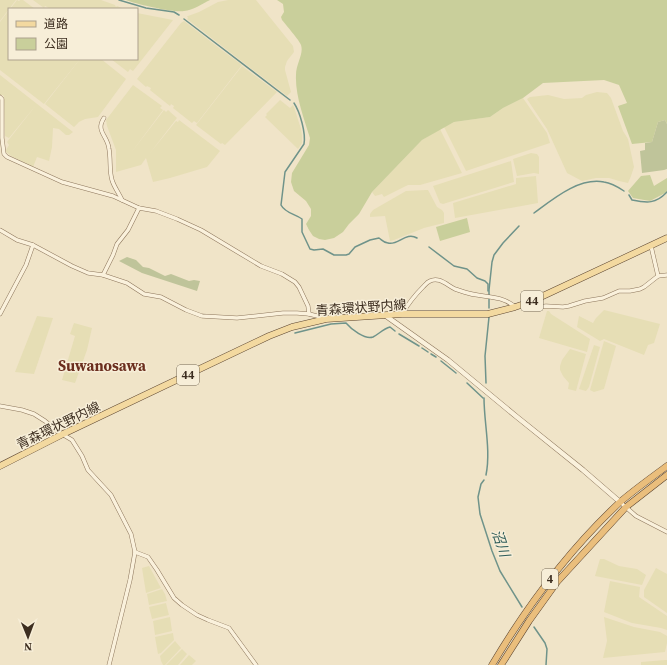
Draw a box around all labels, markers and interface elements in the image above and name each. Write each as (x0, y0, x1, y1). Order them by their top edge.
legend (8, 8, 138, 60)
text: 道路 (44, 16, 68, 32)
text: 公園 (44, 36, 68, 52)
road number: 44 (521, 291, 543, 311)
street label: 青森環状野内線 (315, 296, 407, 319)
district label: Suwanosawa (58, 355, 147, 376)
road number: 44 (177, 365, 199, 385)
street label: 青森環状野内線 (14, 398, 103, 453)
water label: 沼川 (487, 527, 516, 561)
road number: 4 (542, 569, 558, 589)
north arrow (8, 617, 48, 657)
text: N (24, 639, 32, 654)

